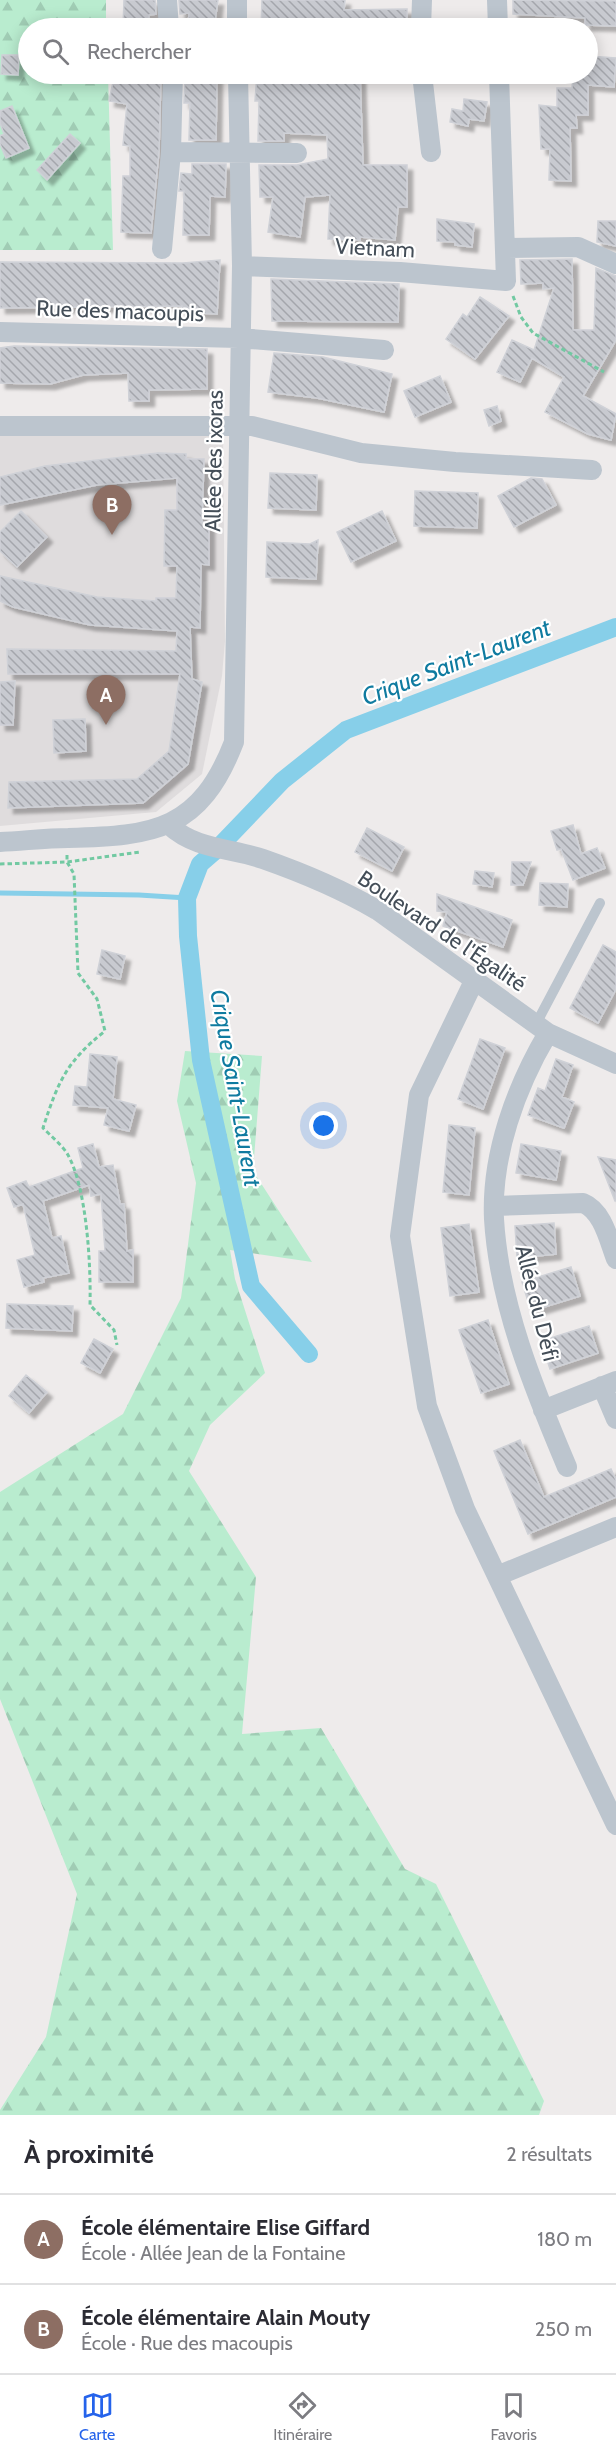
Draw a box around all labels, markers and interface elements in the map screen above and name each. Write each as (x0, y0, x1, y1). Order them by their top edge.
search box (18, 18, 598, 84)
icon: search (39, 35, 72, 68)
text: Rechercher (87, 38, 191, 65)
street label: Vietnam (334, 232, 416, 264)
street label: Rue des macoupis (36, 295, 204, 327)
street label: Allée des ixoras (199, 390, 229, 532)
pin: B (92, 486, 132, 535)
water label: Crique Saint-Laurent (358, 612, 555, 711)
pin: A (86, 676, 126, 725)
street label: Boulevard de l'Égalité (353, 865, 531, 997)
water label: Crique Saint-Laurent (204, 987, 268, 1190)
your location (309, 1111, 338, 1140)
street label: Allée du Défi (510, 1242, 564, 1364)
text: À proximité (24, 2138, 154, 2170)
text: 2 résultats (506, 2142, 592, 2166)
text: École élémentaire Elise Giffard (81, 2214, 370, 2241)
text: A (37, 2227, 50, 2251)
text: 180 m (537, 2227, 592, 2251)
text: École · Allée Jean de la Fontaine (81, 2241, 345, 2265)
text: École élémentaire Alain Mouty (81, 2304, 370, 2331)
text: B (37, 2317, 50, 2341)
text: 250 m (535, 2317, 592, 2341)
text: École · Rue des macoupis (81, 2331, 293, 2355)
tab: Carte (79, 2389, 115, 2444)
tab: Itinéraire (273, 2389, 332, 2444)
tab: Favoris (490, 2389, 537, 2444)

